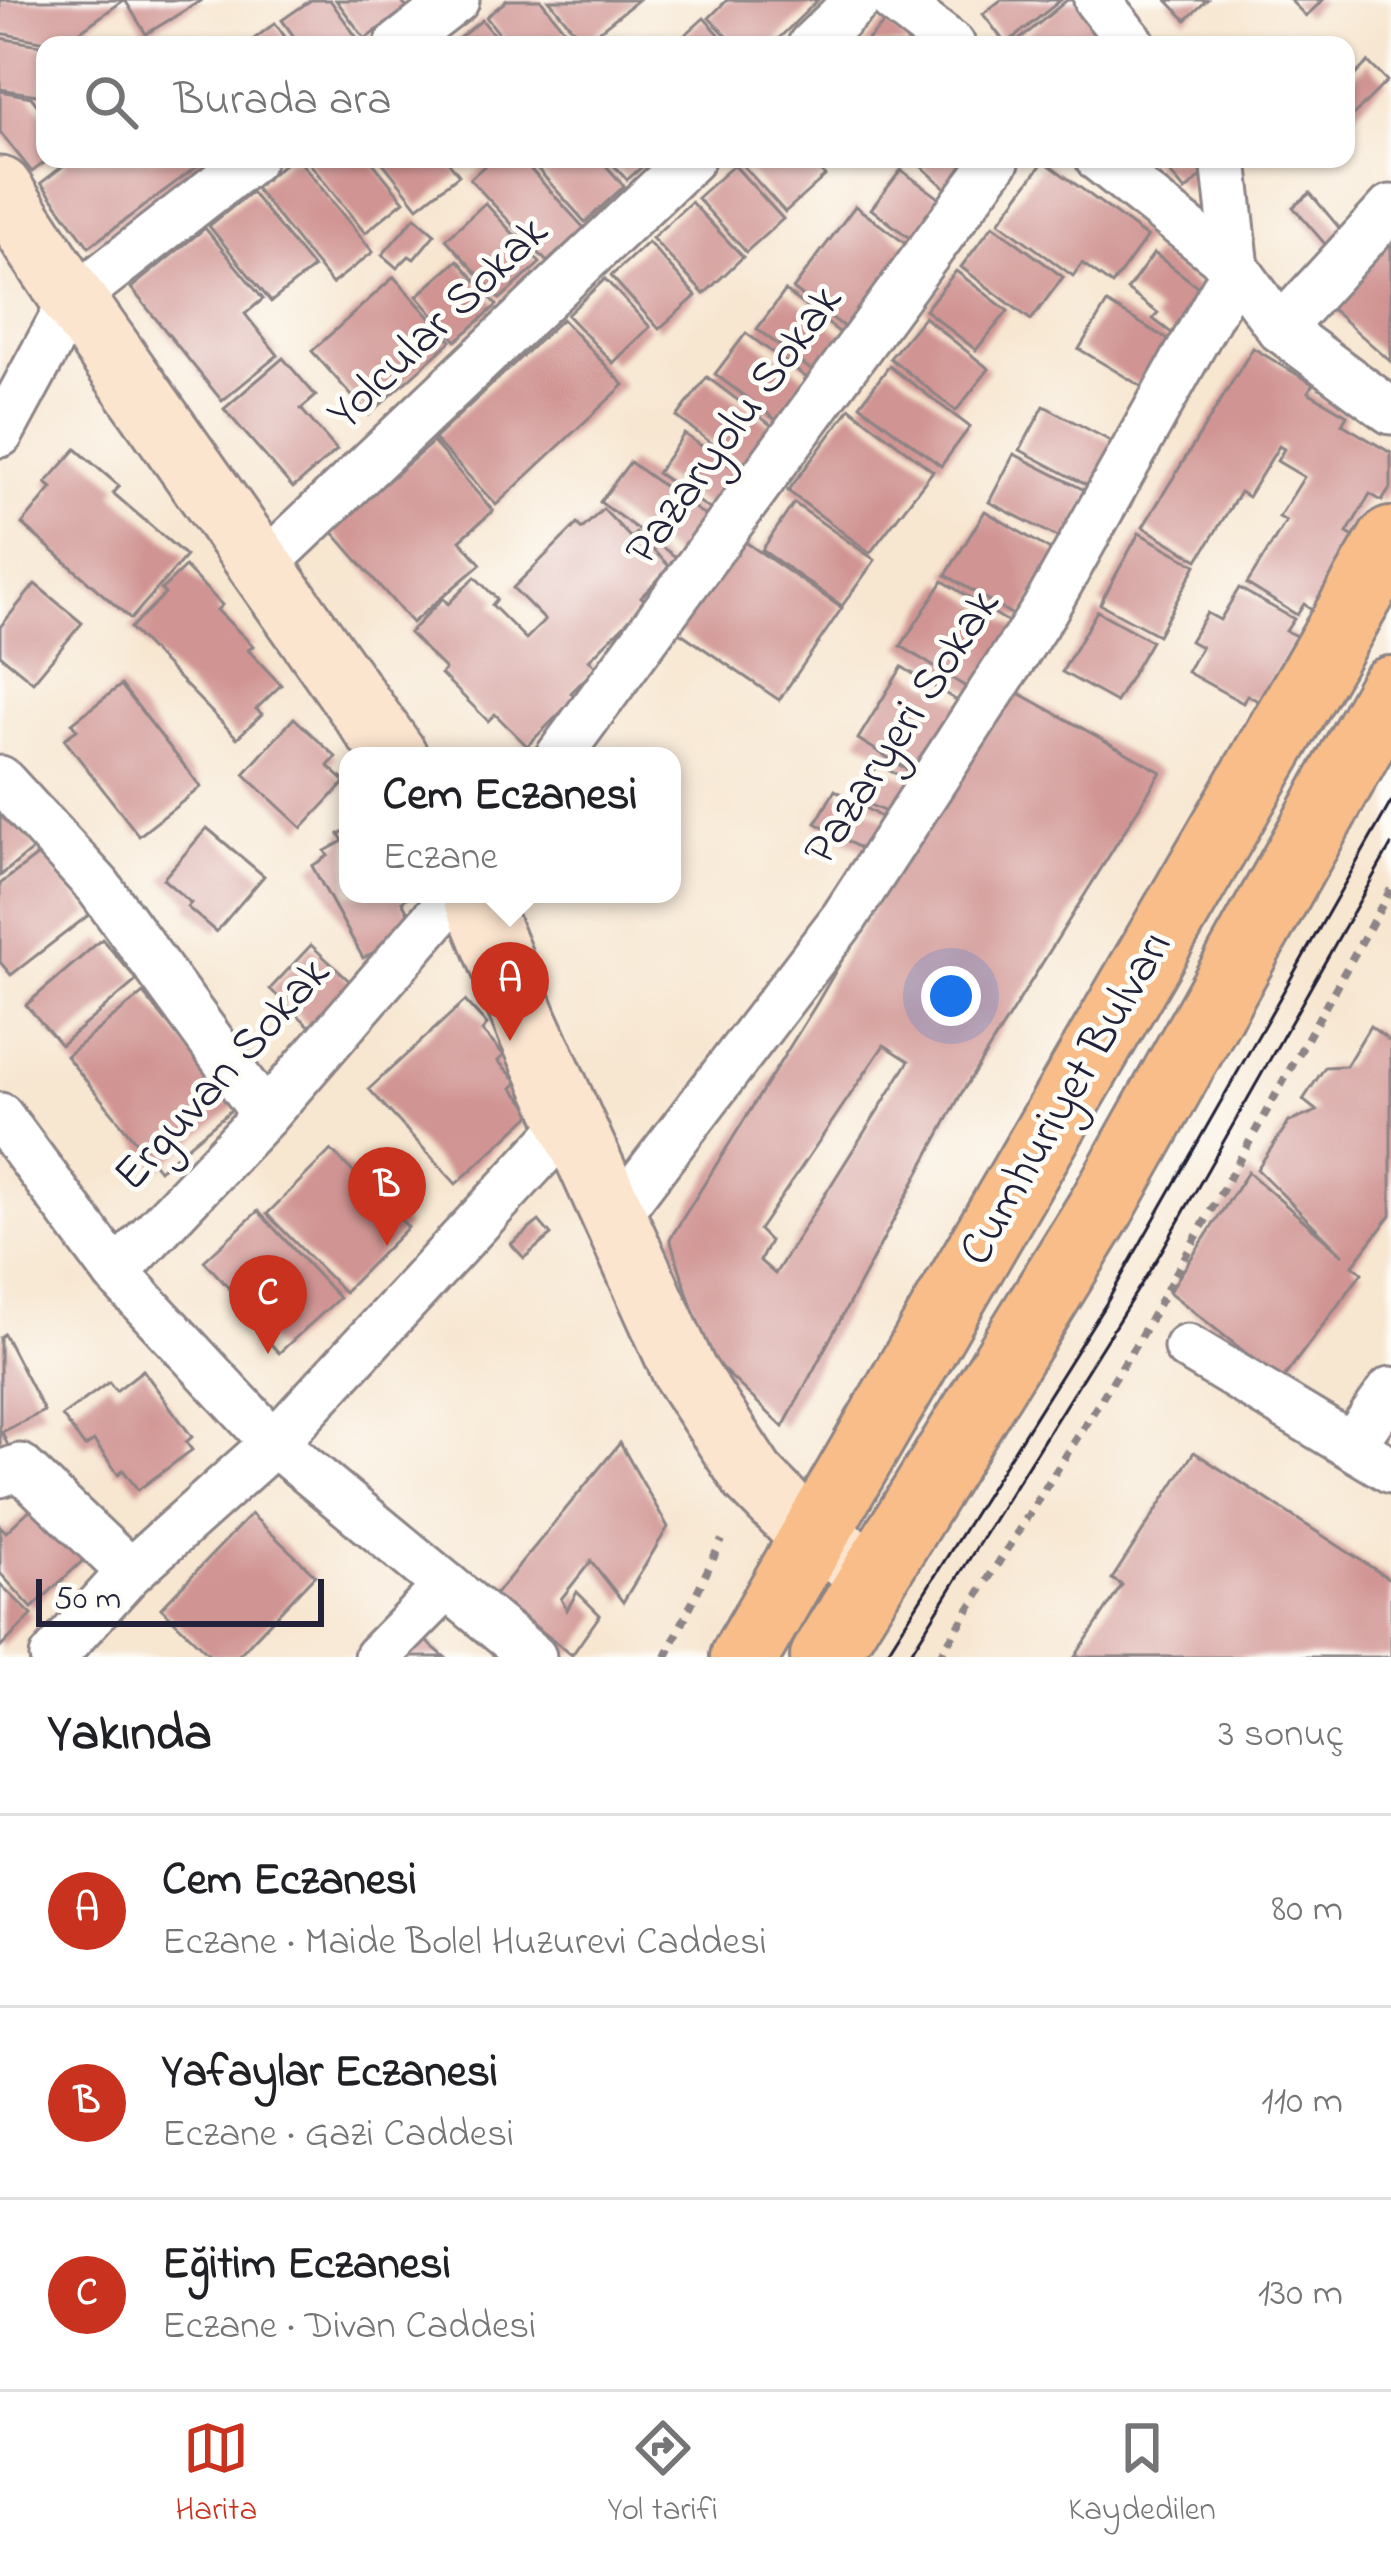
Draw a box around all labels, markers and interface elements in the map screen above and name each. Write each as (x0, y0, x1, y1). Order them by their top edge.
search box (36, 36, 1355, 168)
icon: search (78, 69, 144, 135)
text: Burada ara (174, 69, 392, 135)
street label: Yolcular Sokak (313, 200, 566, 448)
street label: Pazaryolu Sokak (609, 270, 862, 581)
street label: Pazaryeri Sokak (787, 575, 1019, 880)
popup (339, 747, 681, 903)
text: Cem Eczanesi (383, 764, 637, 830)
text: Eczane (383, 830, 498, 887)
street label: Cumhuriyet Bulvarı (943, 918, 1191, 1280)
street label: Erguvan Sokak (98, 941, 349, 1209)
pin: A (471, 942, 549, 1041)
your location (921, 966, 981, 1026)
pin: B (348, 1147, 426, 1246)
pin: C (229, 1255, 307, 1354)
scale bar (36, 1573, 324, 1626)
text: 50 m (54, 1576, 121, 1624)
text: Yakında (48, 1698, 212, 1773)
text: 3 sonuç (1218, 1707, 1343, 1764)
text: Cem Eczanesi (162, 1849, 417, 1915)
text: A (75, 1882, 99, 1939)
text: 80 m (1272, 1882, 1343, 1939)
text: Eczane · Maide Bolel Huzurevi Caddesi (162, 1915, 767, 1972)
text: Yafaylar Eczanesi (162, 2041, 498, 2107)
text: B (74, 2074, 100, 2131)
text: 110 m (1261, 2074, 1343, 2131)
text: Eczane · Gazi Caddesi (162, 2107, 514, 2164)
text: Eğitim Eczanesi (162, 2233, 451, 2299)
text: C (76, 2266, 98, 2323)
text: 130 m (1258, 2266, 1343, 2323)
text: Eczane · Divan Caddesi (162, 2299, 536, 2356)
tab: Harita (175, 2415, 257, 2535)
tab: Yol tarifi (608, 2415, 718, 2535)
tab: Kaydedilen (1068, 2415, 1216, 2535)

